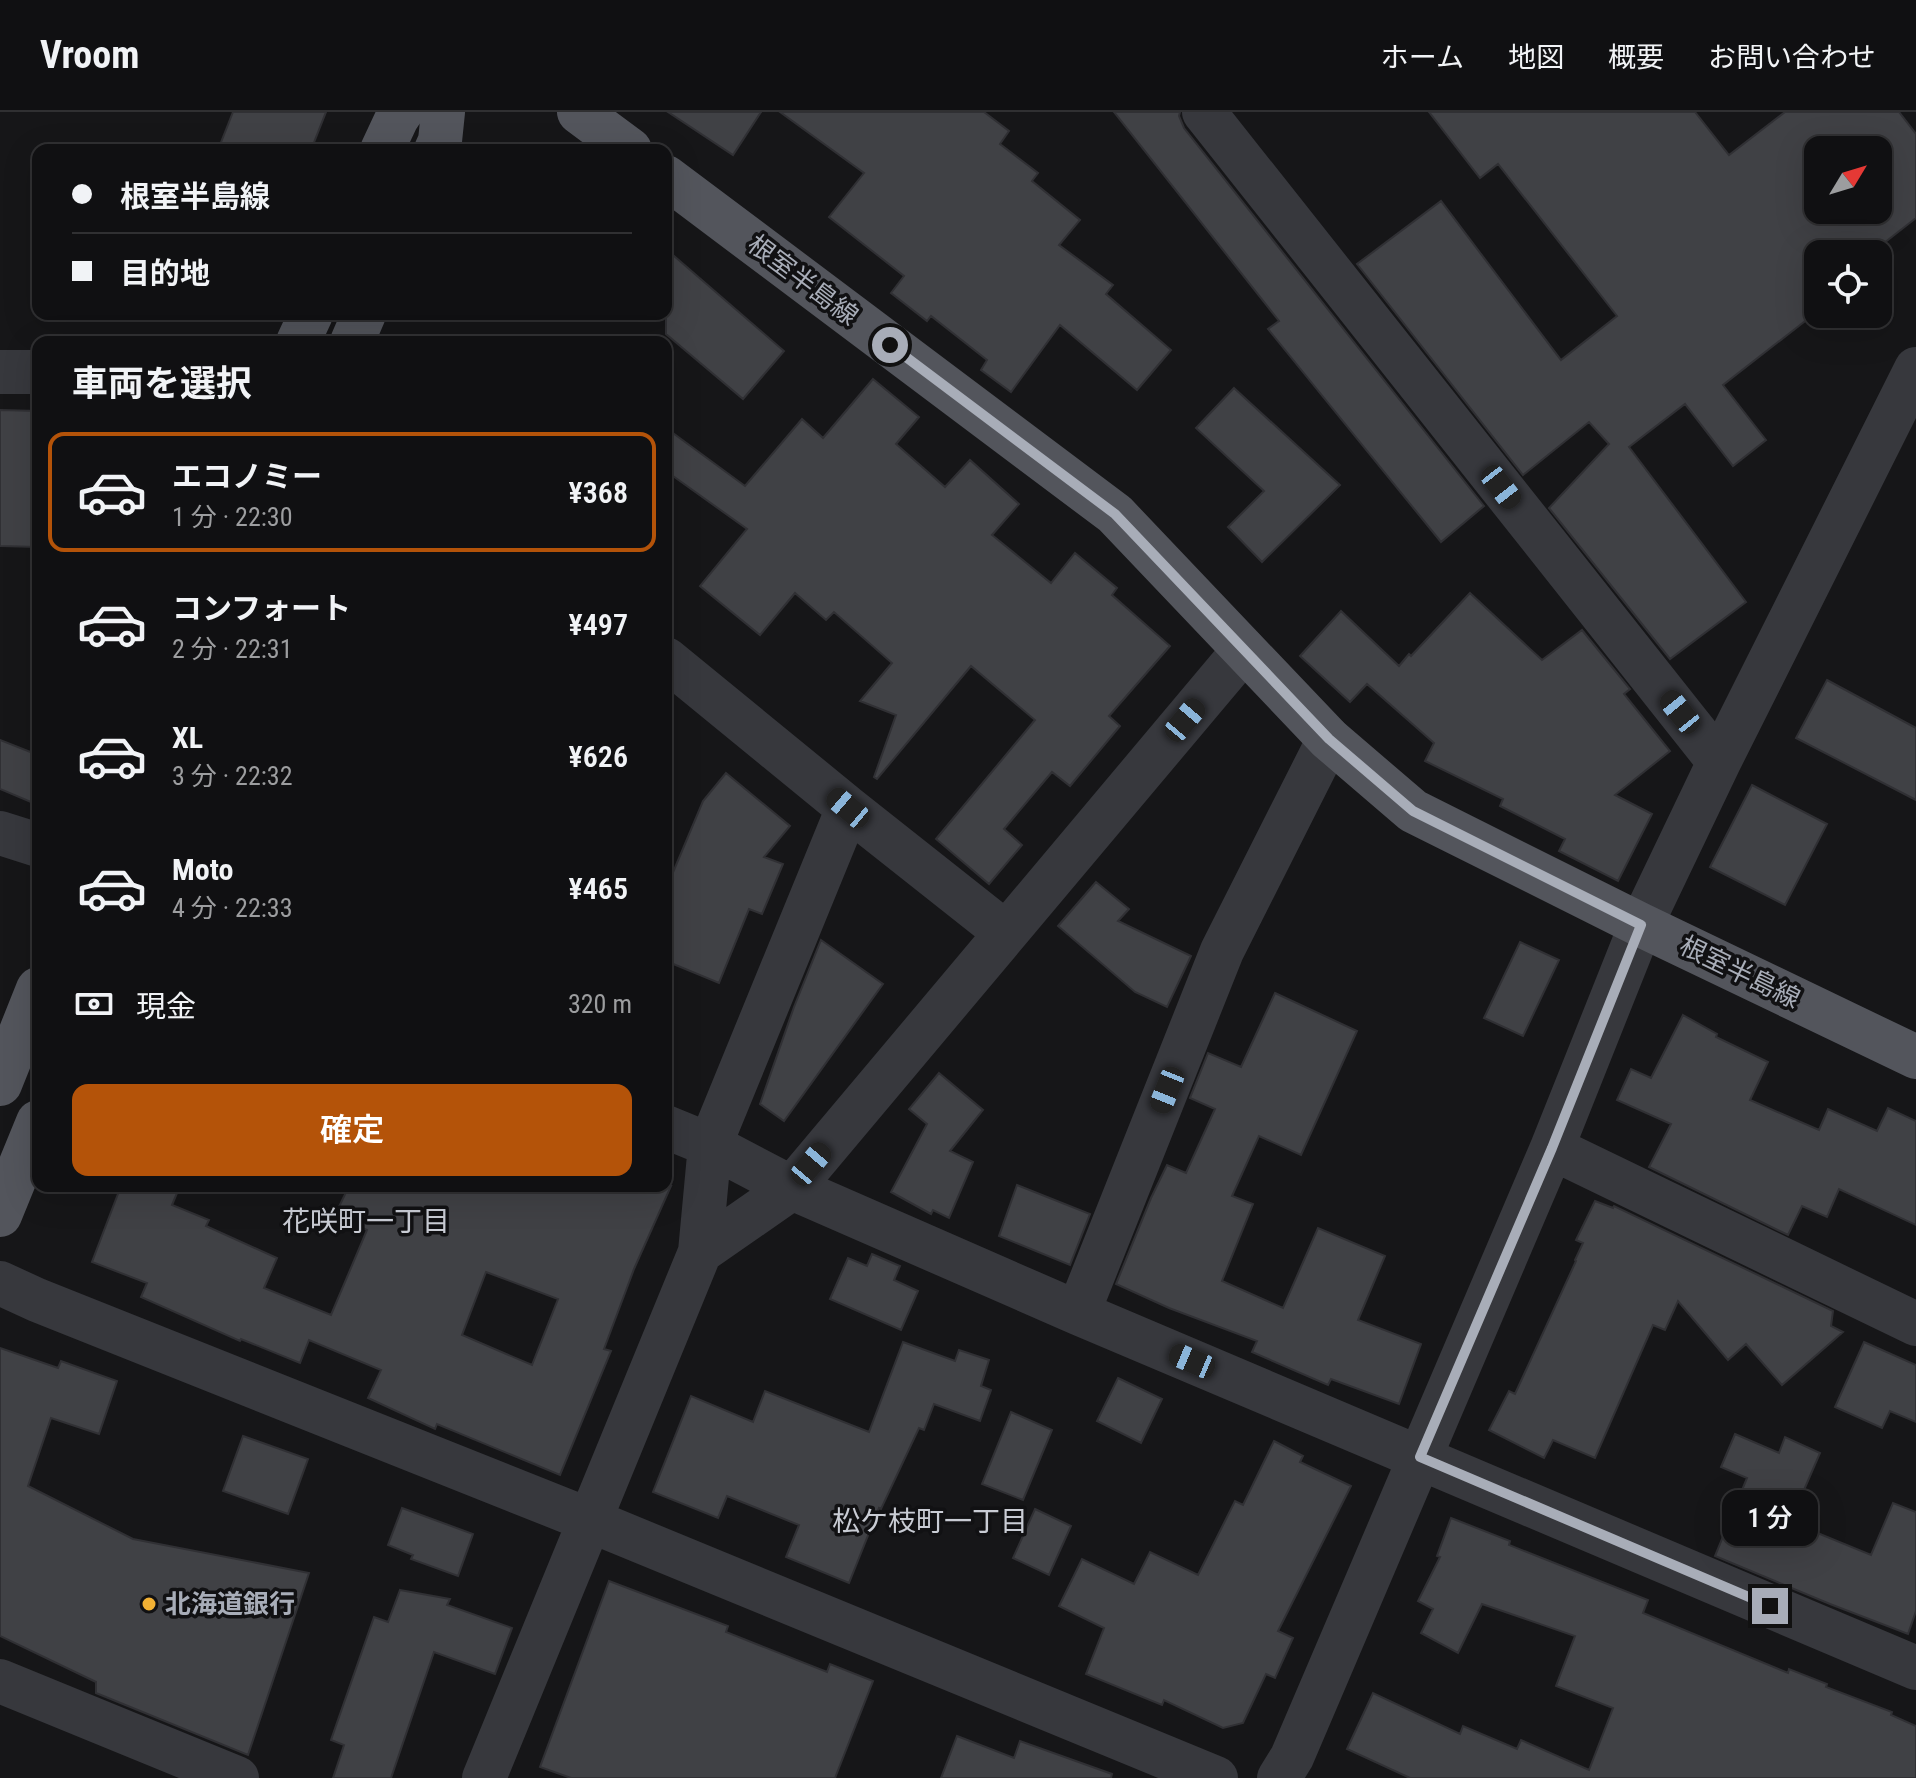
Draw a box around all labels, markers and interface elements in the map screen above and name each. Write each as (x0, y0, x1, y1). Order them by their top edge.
text: Vroom (40, 33, 139, 77)
text: ホーム (1381, 41, 1464, 74)
text: 地図 (1508, 41, 1564, 74)
text: 概要 (1608, 41, 1664, 74)
text: お問い合わせ (1708, 41, 1876, 74)
north arrow (1804, 136, 1892, 224)
map controls (1804, 136, 1892, 328)
text: 根室半島線 (120, 179, 270, 214)
street label: 根室半島線 (742, 229, 864, 331)
button: locate (1804, 240, 1892, 328)
text: 目的地 (120, 256, 210, 291)
route start (872, 327, 908, 363)
text: 車両を選択 (72, 363, 252, 405)
icon: car (76, 456, 148, 528)
text: エコノミー (172, 459, 322, 494)
car (1477, 461, 1525, 513)
text: ¥368 (569, 475, 628, 510)
text: 1 分 · 22:30 (172, 502, 292, 532)
icon: car (76, 588, 148, 660)
text: コンフォート (172, 591, 351, 626)
text: ¥497 (569, 607, 628, 642)
text: 2 分 · 22:31 (172, 634, 292, 664)
car (1656, 686, 1704, 738)
car (1160, 694, 1210, 746)
icon: car (76, 720, 148, 792)
text: XL (172, 720, 203, 755)
text: ¥626 (569, 739, 628, 774)
text: 3 分 · 22:32 (172, 761, 292, 791)
car (822, 783, 874, 833)
icon: car (76, 852, 148, 924)
text: Moto (172, 852, 233, 887)
text: ¥465 (569, 871, 628, 906)
text: 4 分 · 22:33 (172, 893, 292, 923)
street label: 根室半島線 (1675, 930, 1805, 1014)
icon: cash (72, 982, 116, 1026)
text: 現金 (136, 989, 196, 1024)
text: 320 m (568, 989, 632, 1019)
car (1147, 1063, 1187, 1117)
button: 確定 (72, 1084, 632, 1176)
car (786, 1138, 836, 1190)
district label: 花咲町一丁目 (282, 1205, 450, 1238)
car (1165, 1341, 1219, 1381)
callout: 1 分 (1722, 1490, 1818, 1546)
text: 1 分 (1747, 1503, 1793, 1533)
district label: 松ケ枝町一丁目 (832, 1505, 1028, 1538)
route end (1752, 1588, 1788, 1624)
place label: 北海道銀行 (165, 1589, 295, 1619)
marker: 北海道銀行 (140, 1595, 158, 1613)

